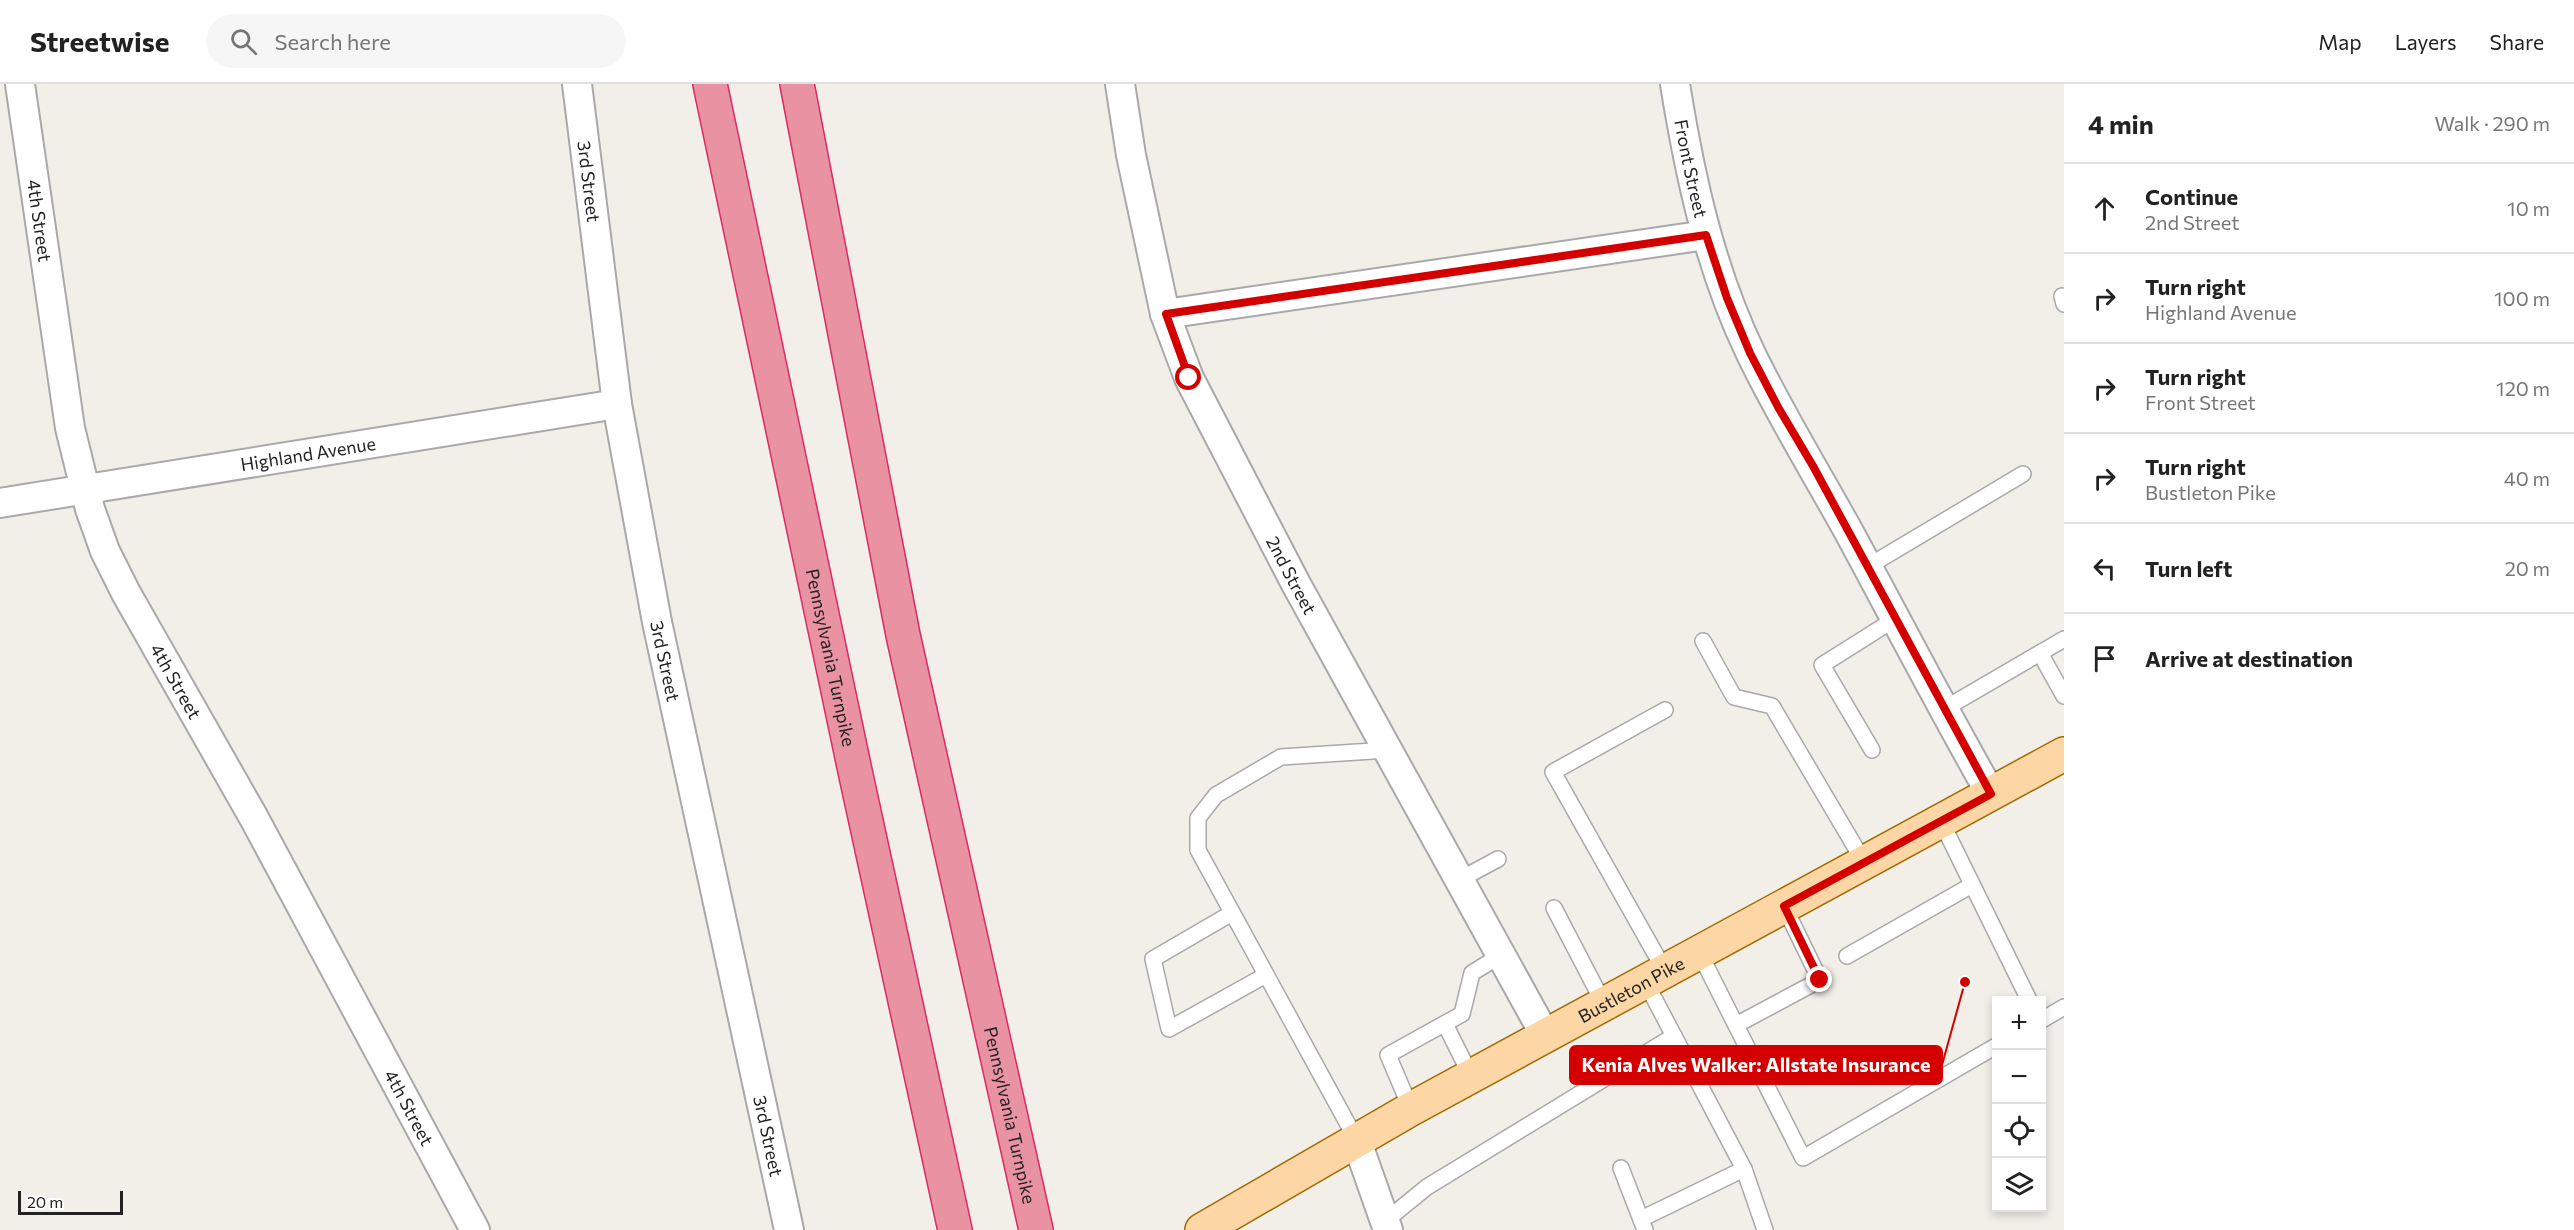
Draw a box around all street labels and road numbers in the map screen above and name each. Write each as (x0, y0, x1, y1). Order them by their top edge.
street label: Front Street (1670, 118, 1713, 220)
street label: 3rd Street (573, 139, 605, 223)
street label: 4th Street (23, 178, 57, 263)
street label: Highland Avenue (239, 432, 377, 475)
street label: 2nd Street (1262, 532, 1321, 618)
street label: Pennsylvania Turnpike (802, 566, 860, 748)
street label: 3rd Street (646, 619, 685, 703)
street label: 4th Street (146, 640, 206, 723)
street label: Bustleton Pike (1574, 952, 1688, 1027)
street label: Pennsylvania Turnpike (980, 1024, 1041, 1206)
street label: 4th Street (380, 1066, 439, 1149)
street label: 3rd Street (749, 1094, 788, 1178)

